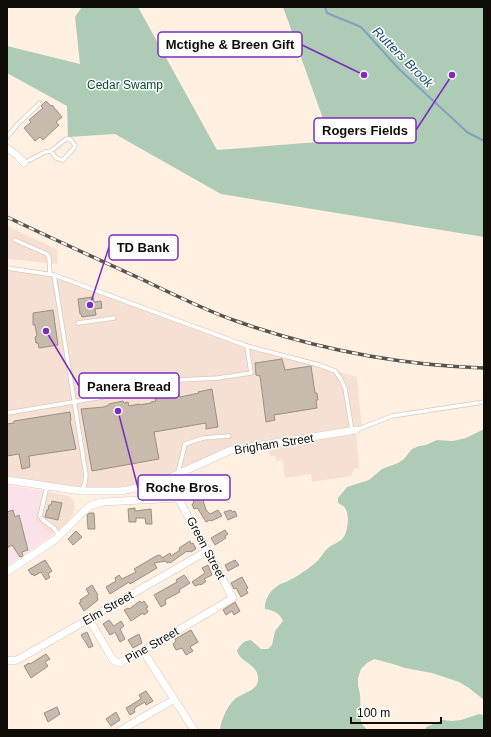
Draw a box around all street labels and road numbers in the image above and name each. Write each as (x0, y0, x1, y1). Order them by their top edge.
street label: Brigham Street (233, 431, 315, 457)
street label: Green Street (184, 514, 229, 582)
street label: Elm Street (80, 588, 136, 628)
street label: Pine Street (123, 624, 182, 666)

